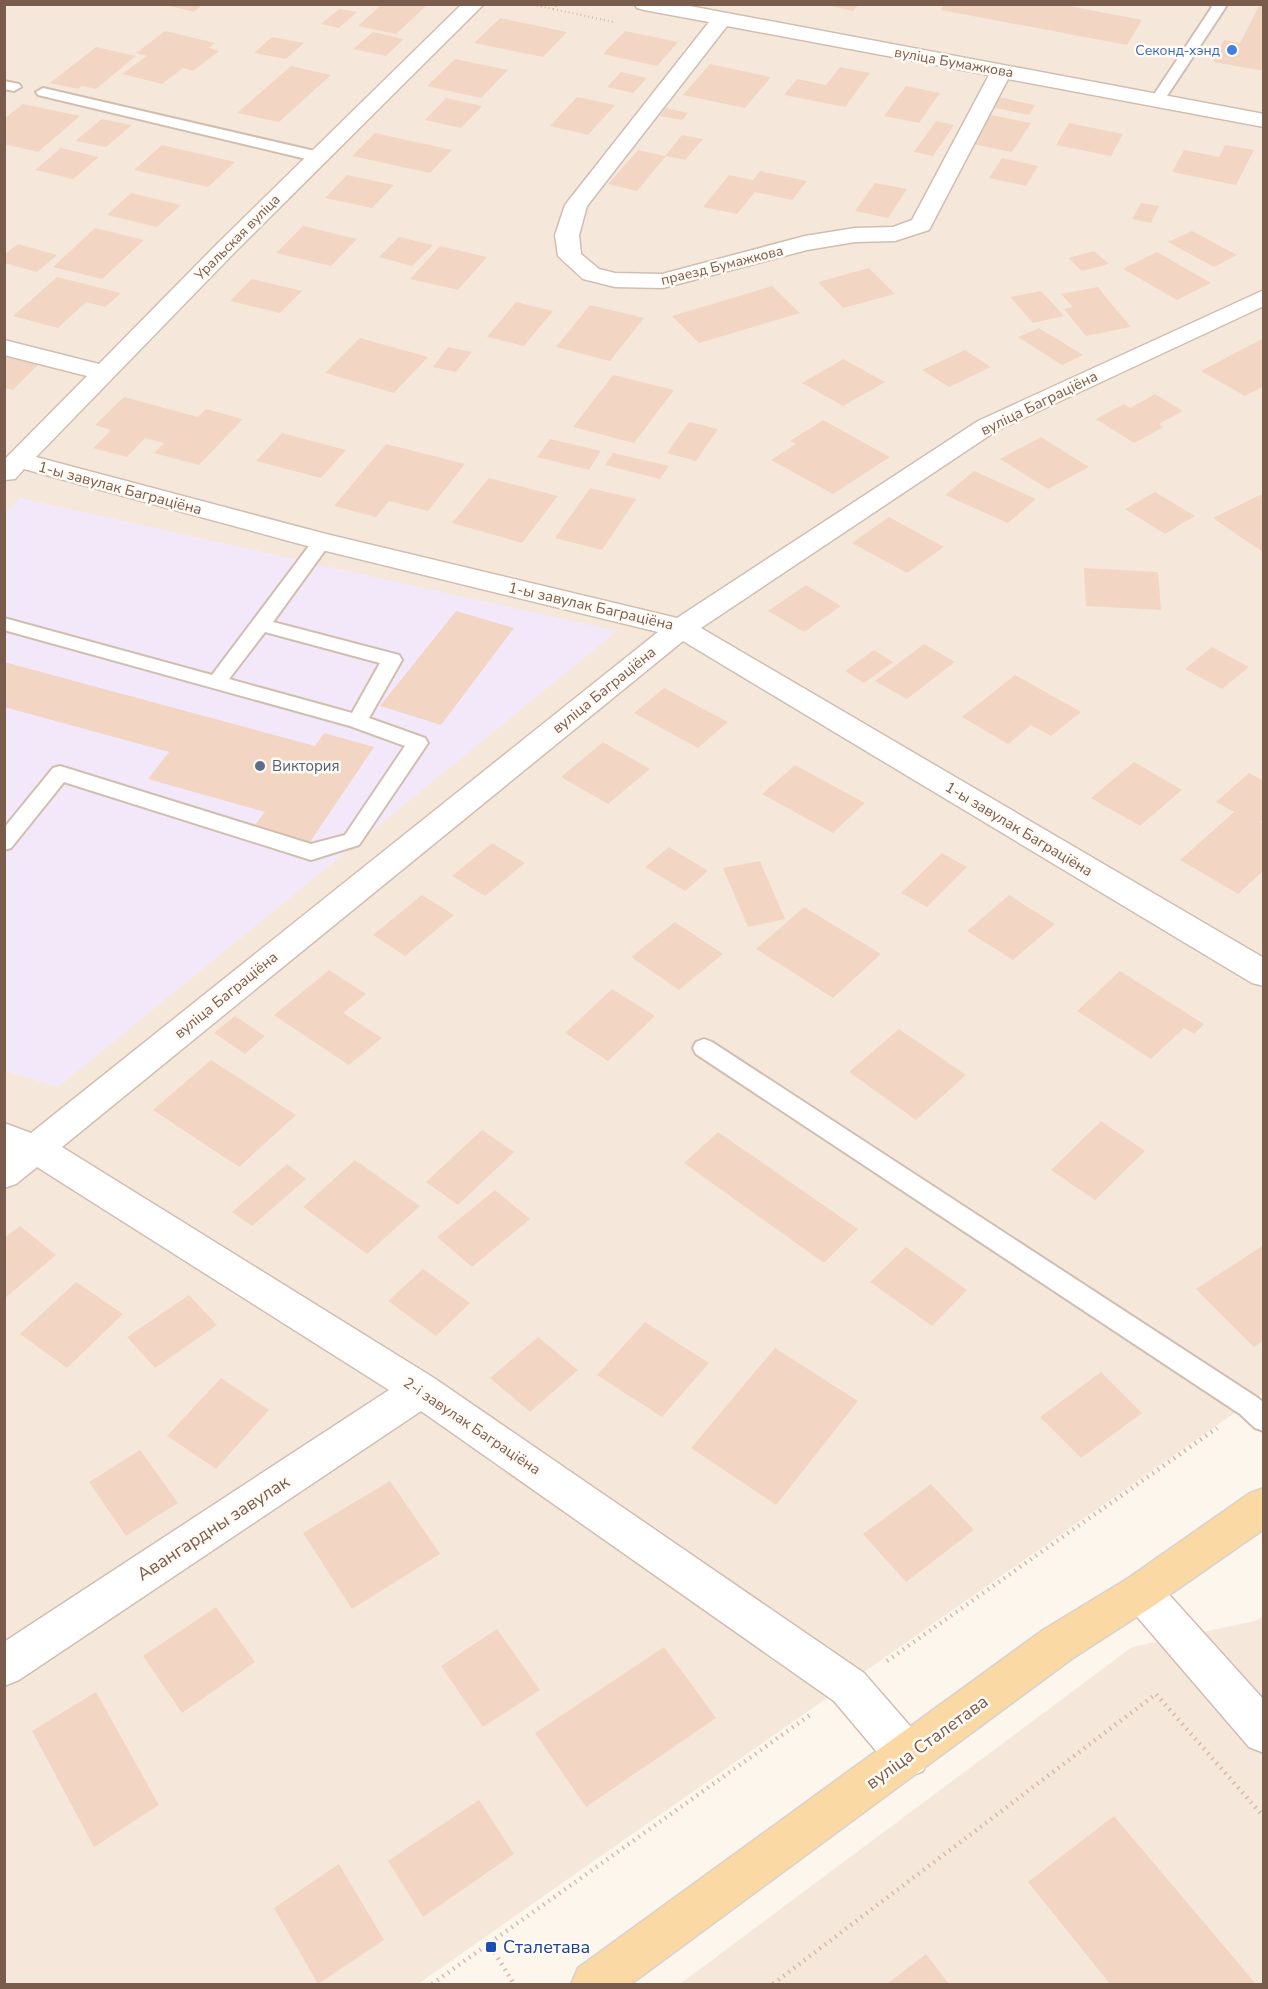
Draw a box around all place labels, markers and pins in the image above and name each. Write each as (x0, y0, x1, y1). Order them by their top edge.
place label: Секонд-хэнд (1135, 41, 1220, 60)
marker: Секонд-хэнд (1225, 43, 1239, 57)
place label: Виктория (272, 756, 340, 776)
marker: Виктория (253, 759, 267, 773)
place label: Сталетава (503, 1935, 590, 1959)
marker: Сталетава (484, 1940, 498, 1954)

